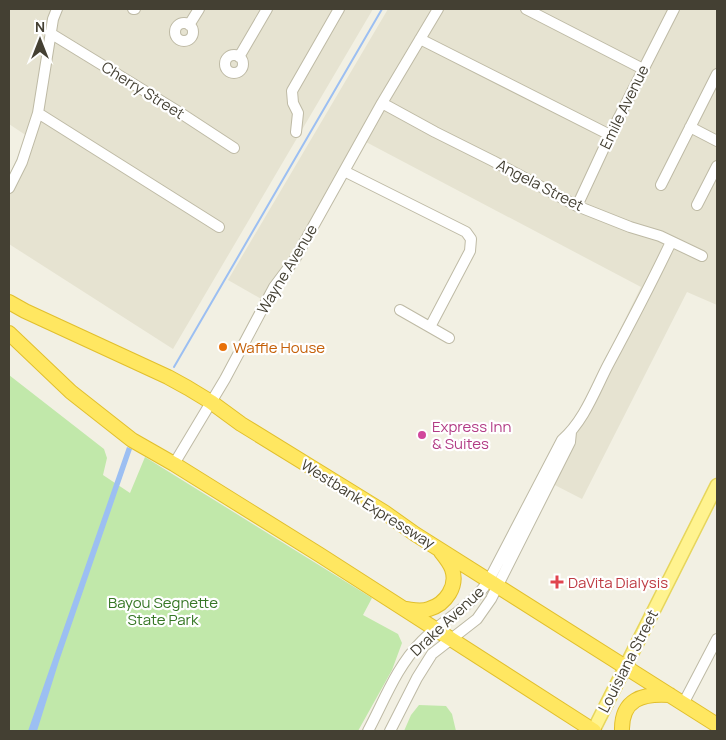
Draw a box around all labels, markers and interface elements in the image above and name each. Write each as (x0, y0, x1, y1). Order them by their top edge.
north arrow (15, 15, 65, 65)
text: N (35, 17, 45, 36)
street label: Cherry Street (98, 56, 188, 124)
street label: Emile Avenue (595, 61, 654, 153)
street label: Angela Street (493, 154, 587, 216)
street label: Wayne Avenue (252, 220, 322, 318)
place label: Waffle House (233, 337, 325, 358)
marker: Waffle House (217, 341, 229, 353)
place label: Express Inn & Suites (432, 416, 512, 454)
marker: Express Inn & Suites (416, 429, 428, 441)
street label: Westbank Expressway (297, 454, 439, 554)
place label: DaVita Dialysis (568, 572, 668, 593)
marker: DaVita Dialysis (550, 575, 564, 589)
street label: Drake Avenue (405, 581, 489, 661)
park label: Bayou Segnette State Park (108, 592, 218, 630)
street label: Louisiana Street (593, 606, 663, 716)

